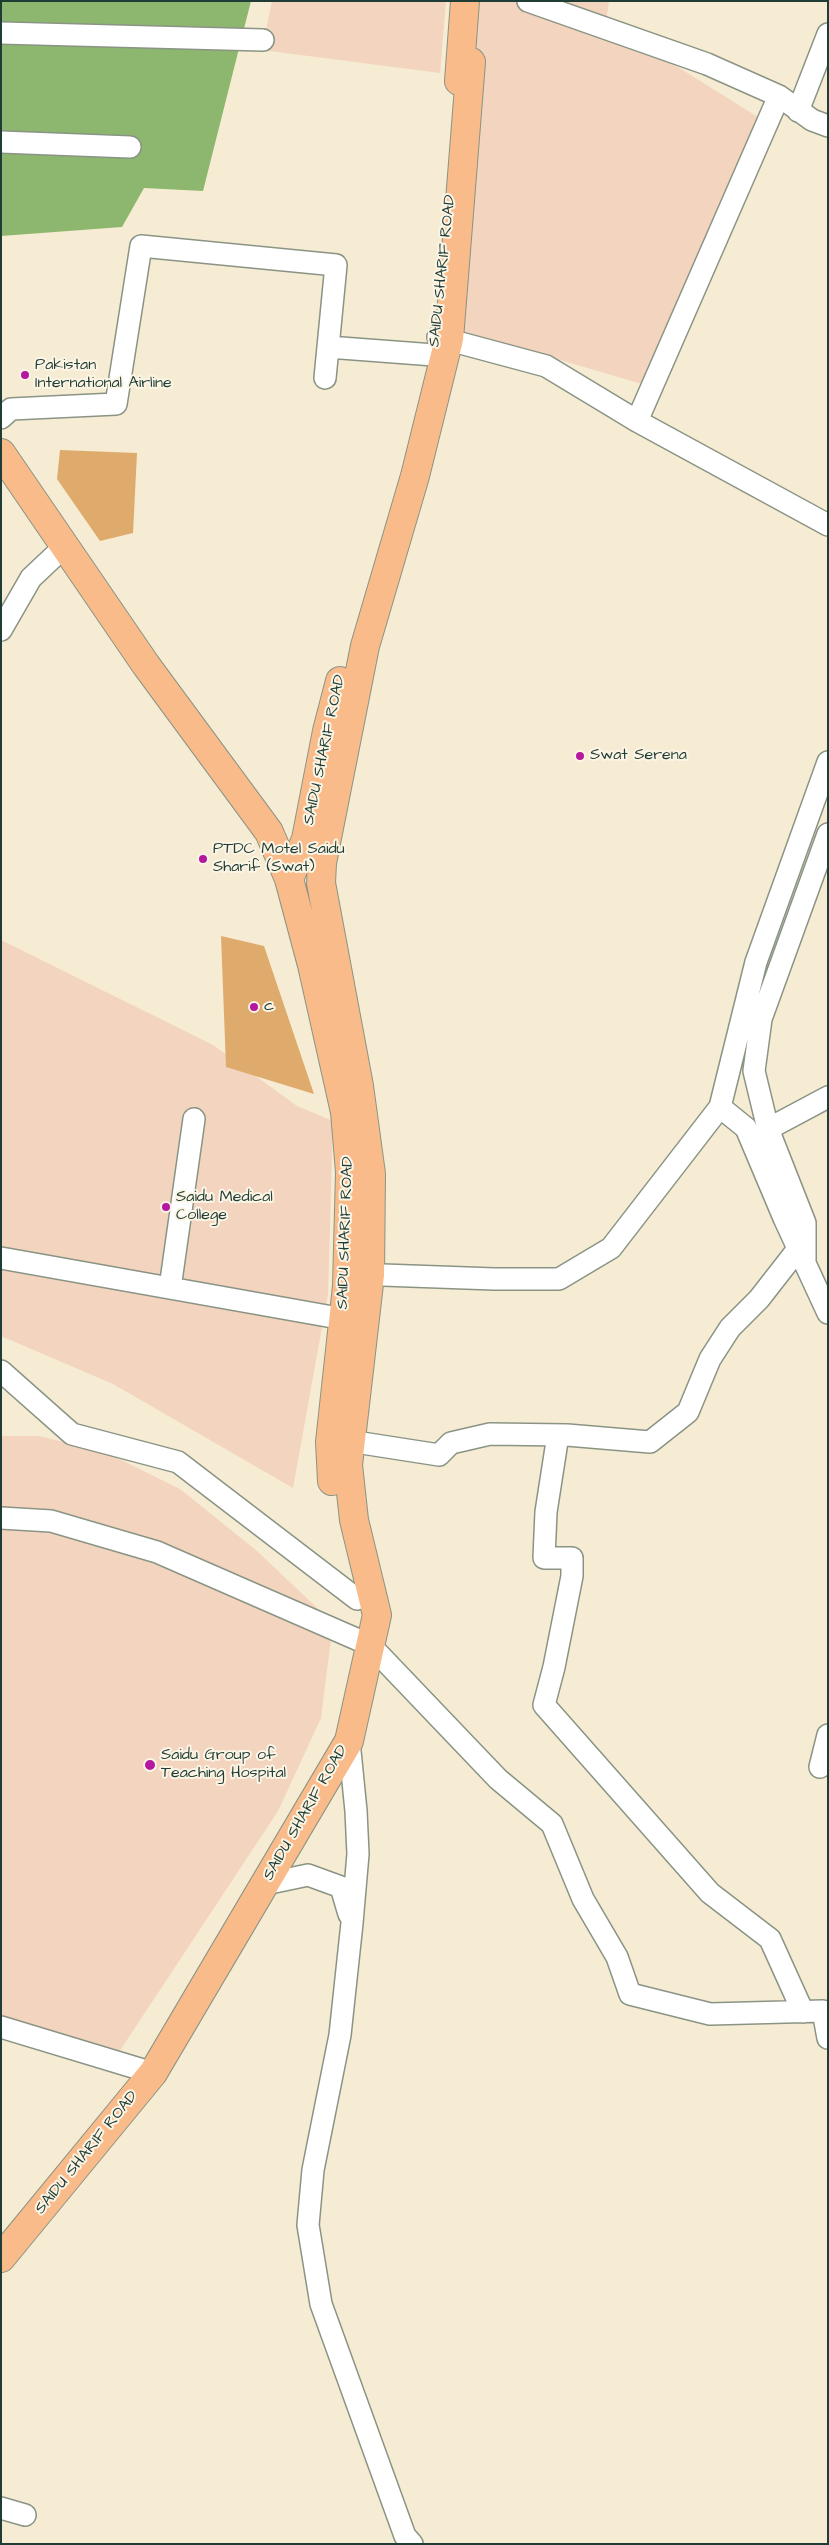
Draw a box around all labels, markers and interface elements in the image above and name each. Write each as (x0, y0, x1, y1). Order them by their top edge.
street label: SAIDU SHARIF ROAD (425, 194, 461, 348)
place label: Pakistan International Airline (35, 356, 172, 394)
marker: Pakistan International Airline (19, 369, 31, 381)
street label: SAIDU SHARIF ROAD (300, 673, 350, 827)
place label: Swat Serena (590, 746, 687, 766)
marker: Swat Serena (574, 750, 586, 762)
place label: PTDC Motel Saidu Sharif (Swat) (213, 840, 345, 878)
marker: PTDC Motel Saidu Sharif (Swat) (197, 853, 209, 865)
place label: c (264, 997, 274, 1017)
marker: c (248, 1001, 260, 1013)
street label: SAIDU SHARIF ROAD (334, 1156, 358, 1310)
place label: Saidu Medical College (176, 1188, 273, 1226)
marker: Saidu Medical College (160, 1201, 172, 1213)
street label: SAIDU SHARIF ROAD (259, 1742, 353, 1884)
place label: Saidu Group of Teaching Hospital (161, 1746, 286, 1784)
marker: Saidu Group of Teaching Hospital (143, 1758, 157, 1772)
street label: SAIDU SHARIF ROAD (31, 2088, 143, 2218)

